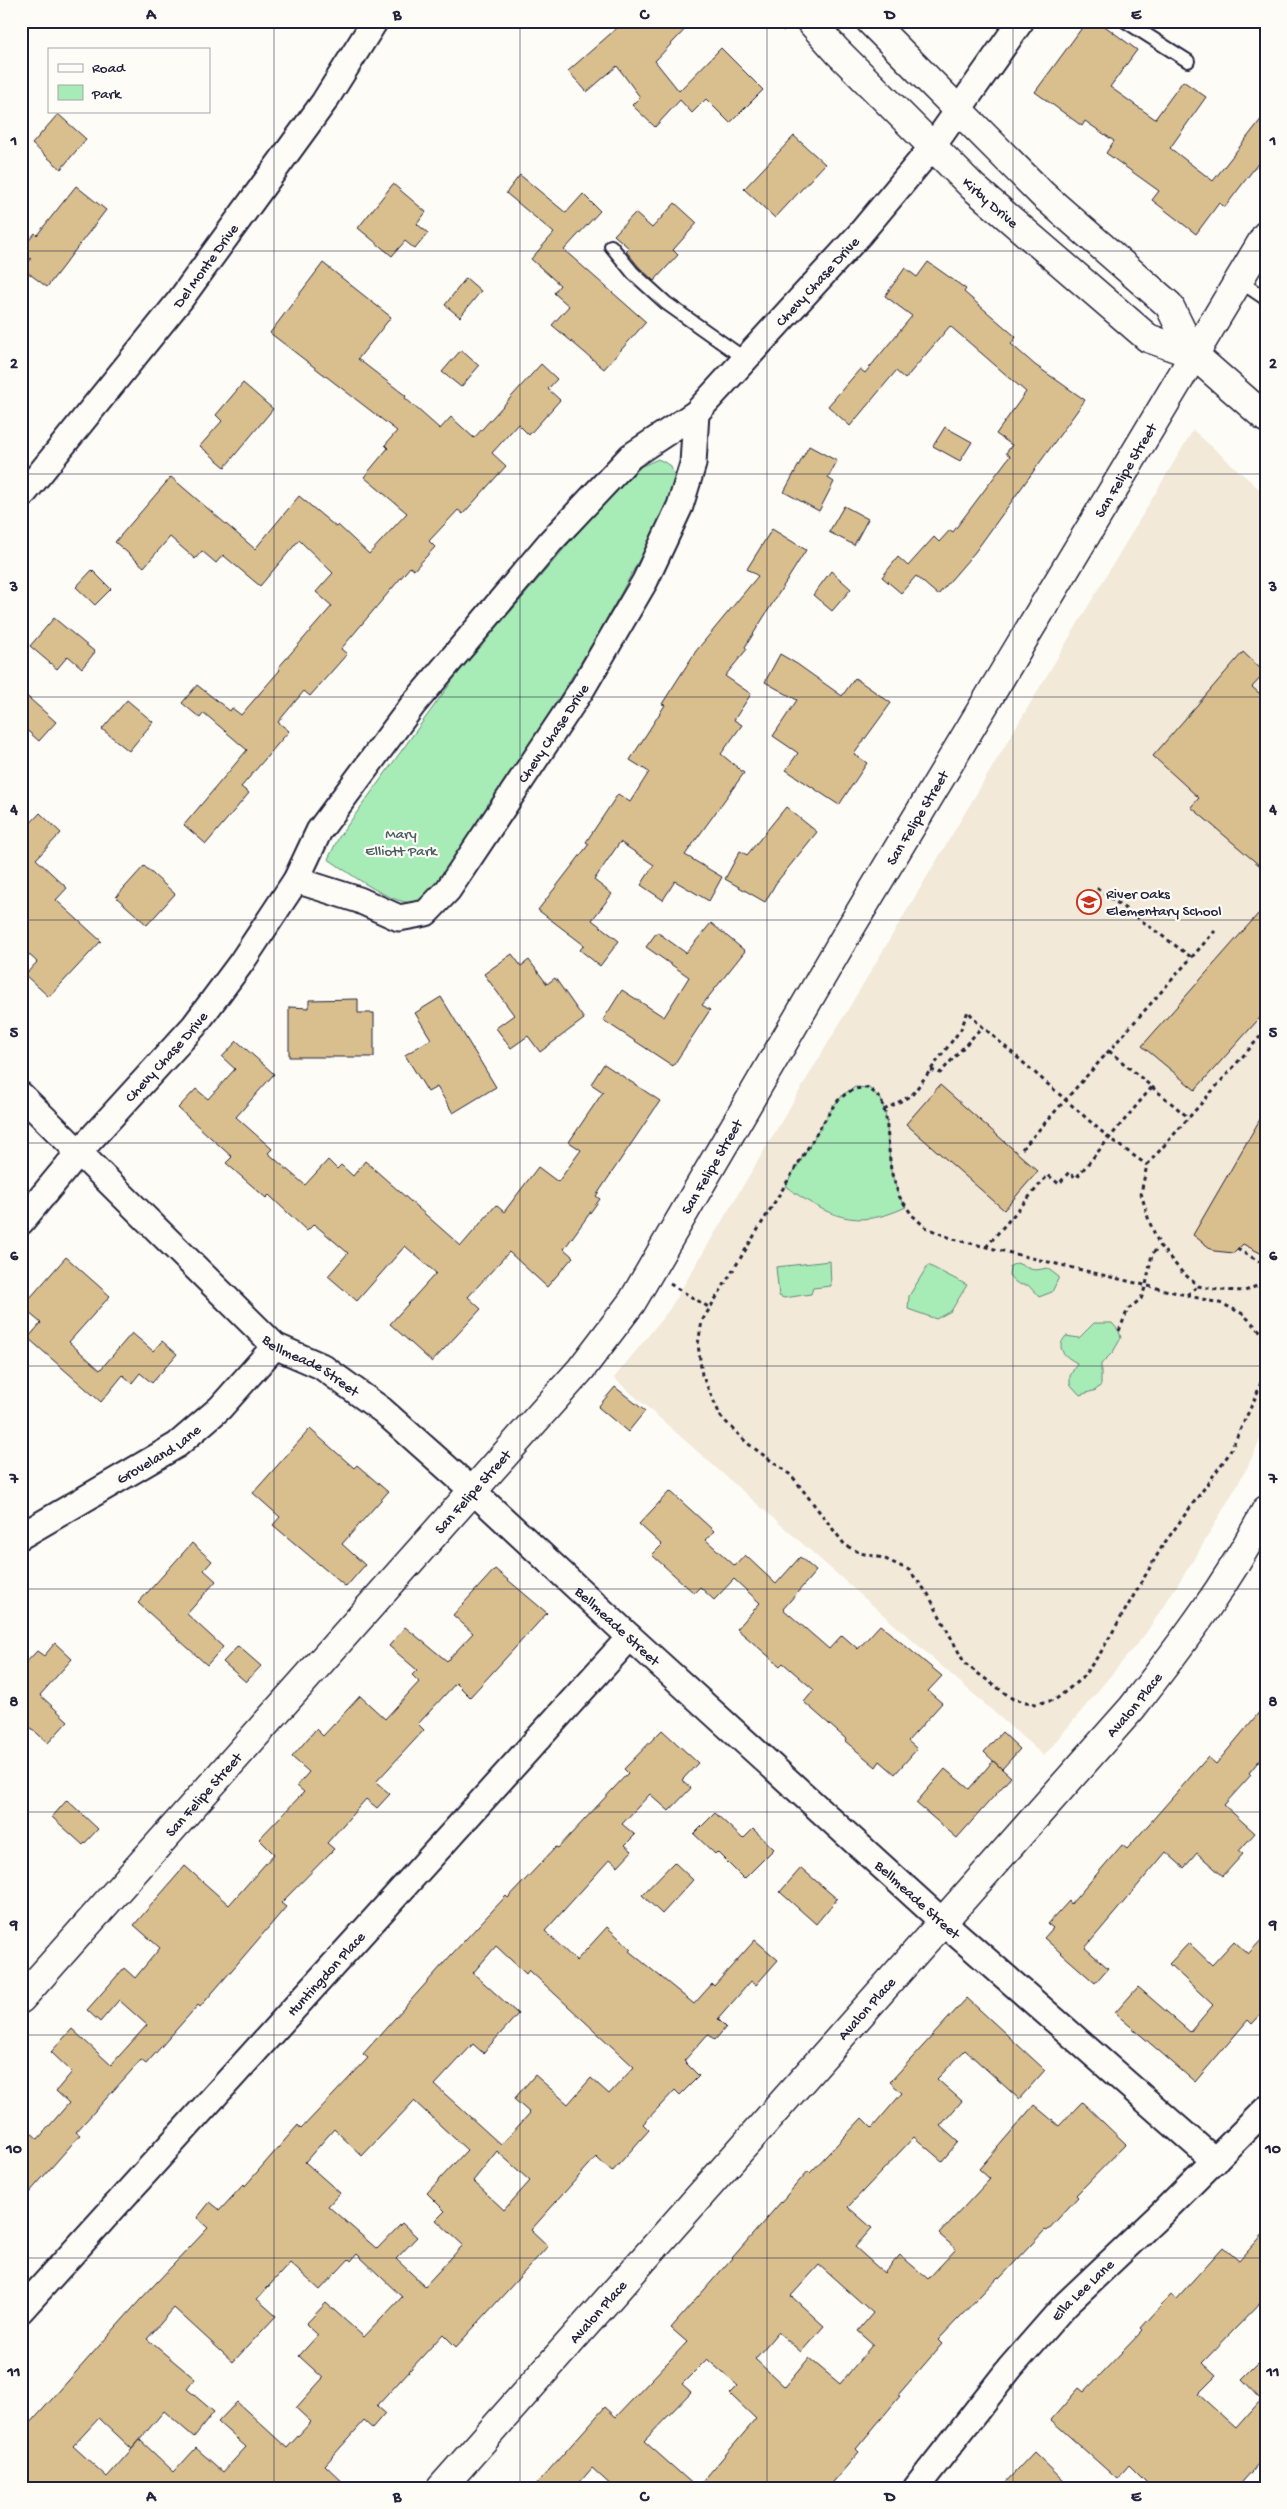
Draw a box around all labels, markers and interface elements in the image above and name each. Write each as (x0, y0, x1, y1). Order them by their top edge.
text: A (145, 7, 157, 26)
text: B (392, 7, 402, 26)
text: C (639, 7, 650, 26)
text: D (883, 7, 896, 26)
text: E (1131, 7, 1142, 26)
legend (48, 48, 210, 112)
text: Road (92, 60, 126, 78)
text: Park (91, 86, 122, 104)
text: 1 (10, 133, 17, 152)
text: 1 (1269, 133, 1276, 152)
street label: Kirby Drive (957, 174, 1021, 233)
street label: Del Monte Drive (169, 221, 244, 313)
street label: Chevy Chase Drive (773, 233, 864, 331)
text: 2 (10, 356, 18, 375)
text: 2 (1269, 356, 1277, 375)
street label: San Felipe Street (1091, 419, 1163, 522)
text: 3 (9, 579, 18, 598)
text: 3 (1268, 579, 1277, 598)
street label: Chevy Chase Drive (515, 681, 594, 787)
street label: San Felipe Street (883, 767, 954, 869)
text: 4 (9, 802, 18, 821)
text: 4 (1268, 802, 1277, 821)
park label: Mary Elliott Park (365, 826, 438, 861)
place label: River Oaks Elementary School (1106, 886, 1222, 921)
school or university icon: River Oaks Elementary School (1076, 889, 1102, 915)
street label: Chevy Chase Drive (122, 1009, 213, 1107)
text: 5 (10, 1025, 19, 1044)
text: 5 (1269, 1025, 1278, 1044)
street label: San Felipe Street (678, 1115, 748, 1218)
text: 6 (10, 1248, 19, 1267)
text: 6 (1269, 1248, 1278, 1267)
street label: Bellmeade Street (257, 1331, 363, 1402)
street label: Groveland Lane (114, 1421, 205, 1489)
street label: San Felipe Street (431, 1446, 517, 1539)
text: 7 (9, 1471, 19, 1490)
text: 7 (1268, 1471, 1278, 1490)
street label: Bellmeade Street (570, 1583, 664, 1672)
street label: Avalon Place (1103, 1669, 1167, 1742)
text: 8 (10, 1694, 19, 1713)
text: 8 (1269, 1694, 1278, 1713)
street label: San Felipe Street (162, 1748, 248, 1841)
street label: Bellmeade Street (869, 1857, 964, 1945)
text: 9 (9, 1917, 18, 1936)
text: 9 (1268, 1917, 1277, 1936)
street label: Huntingdon Place (284, 1928, 370, 2021)
street label: Avalon Place (835, 1974, 900, 2045)
text: 10 (5, 2141, 22, 2160)
text: 10 (1264, 2141, 1281, 2160)
street label: Ella Lee Lane (1048, 2256, 1119, 2326)
street label: Avalon Place (566, 2277, 632, 2348)
text: 11 (7, 2364, 20, 2383)
text: 11 (1266, 2364, 1279, 2383)
text: A (145, 2489, 157, 2508)
text: B (392, 2489, 402, 2508)
text: C (639, 2489, 650, 2508)
text: D (883, 2489, 896, 2508)
text: E (1131, 2489, 1142, 2508)

